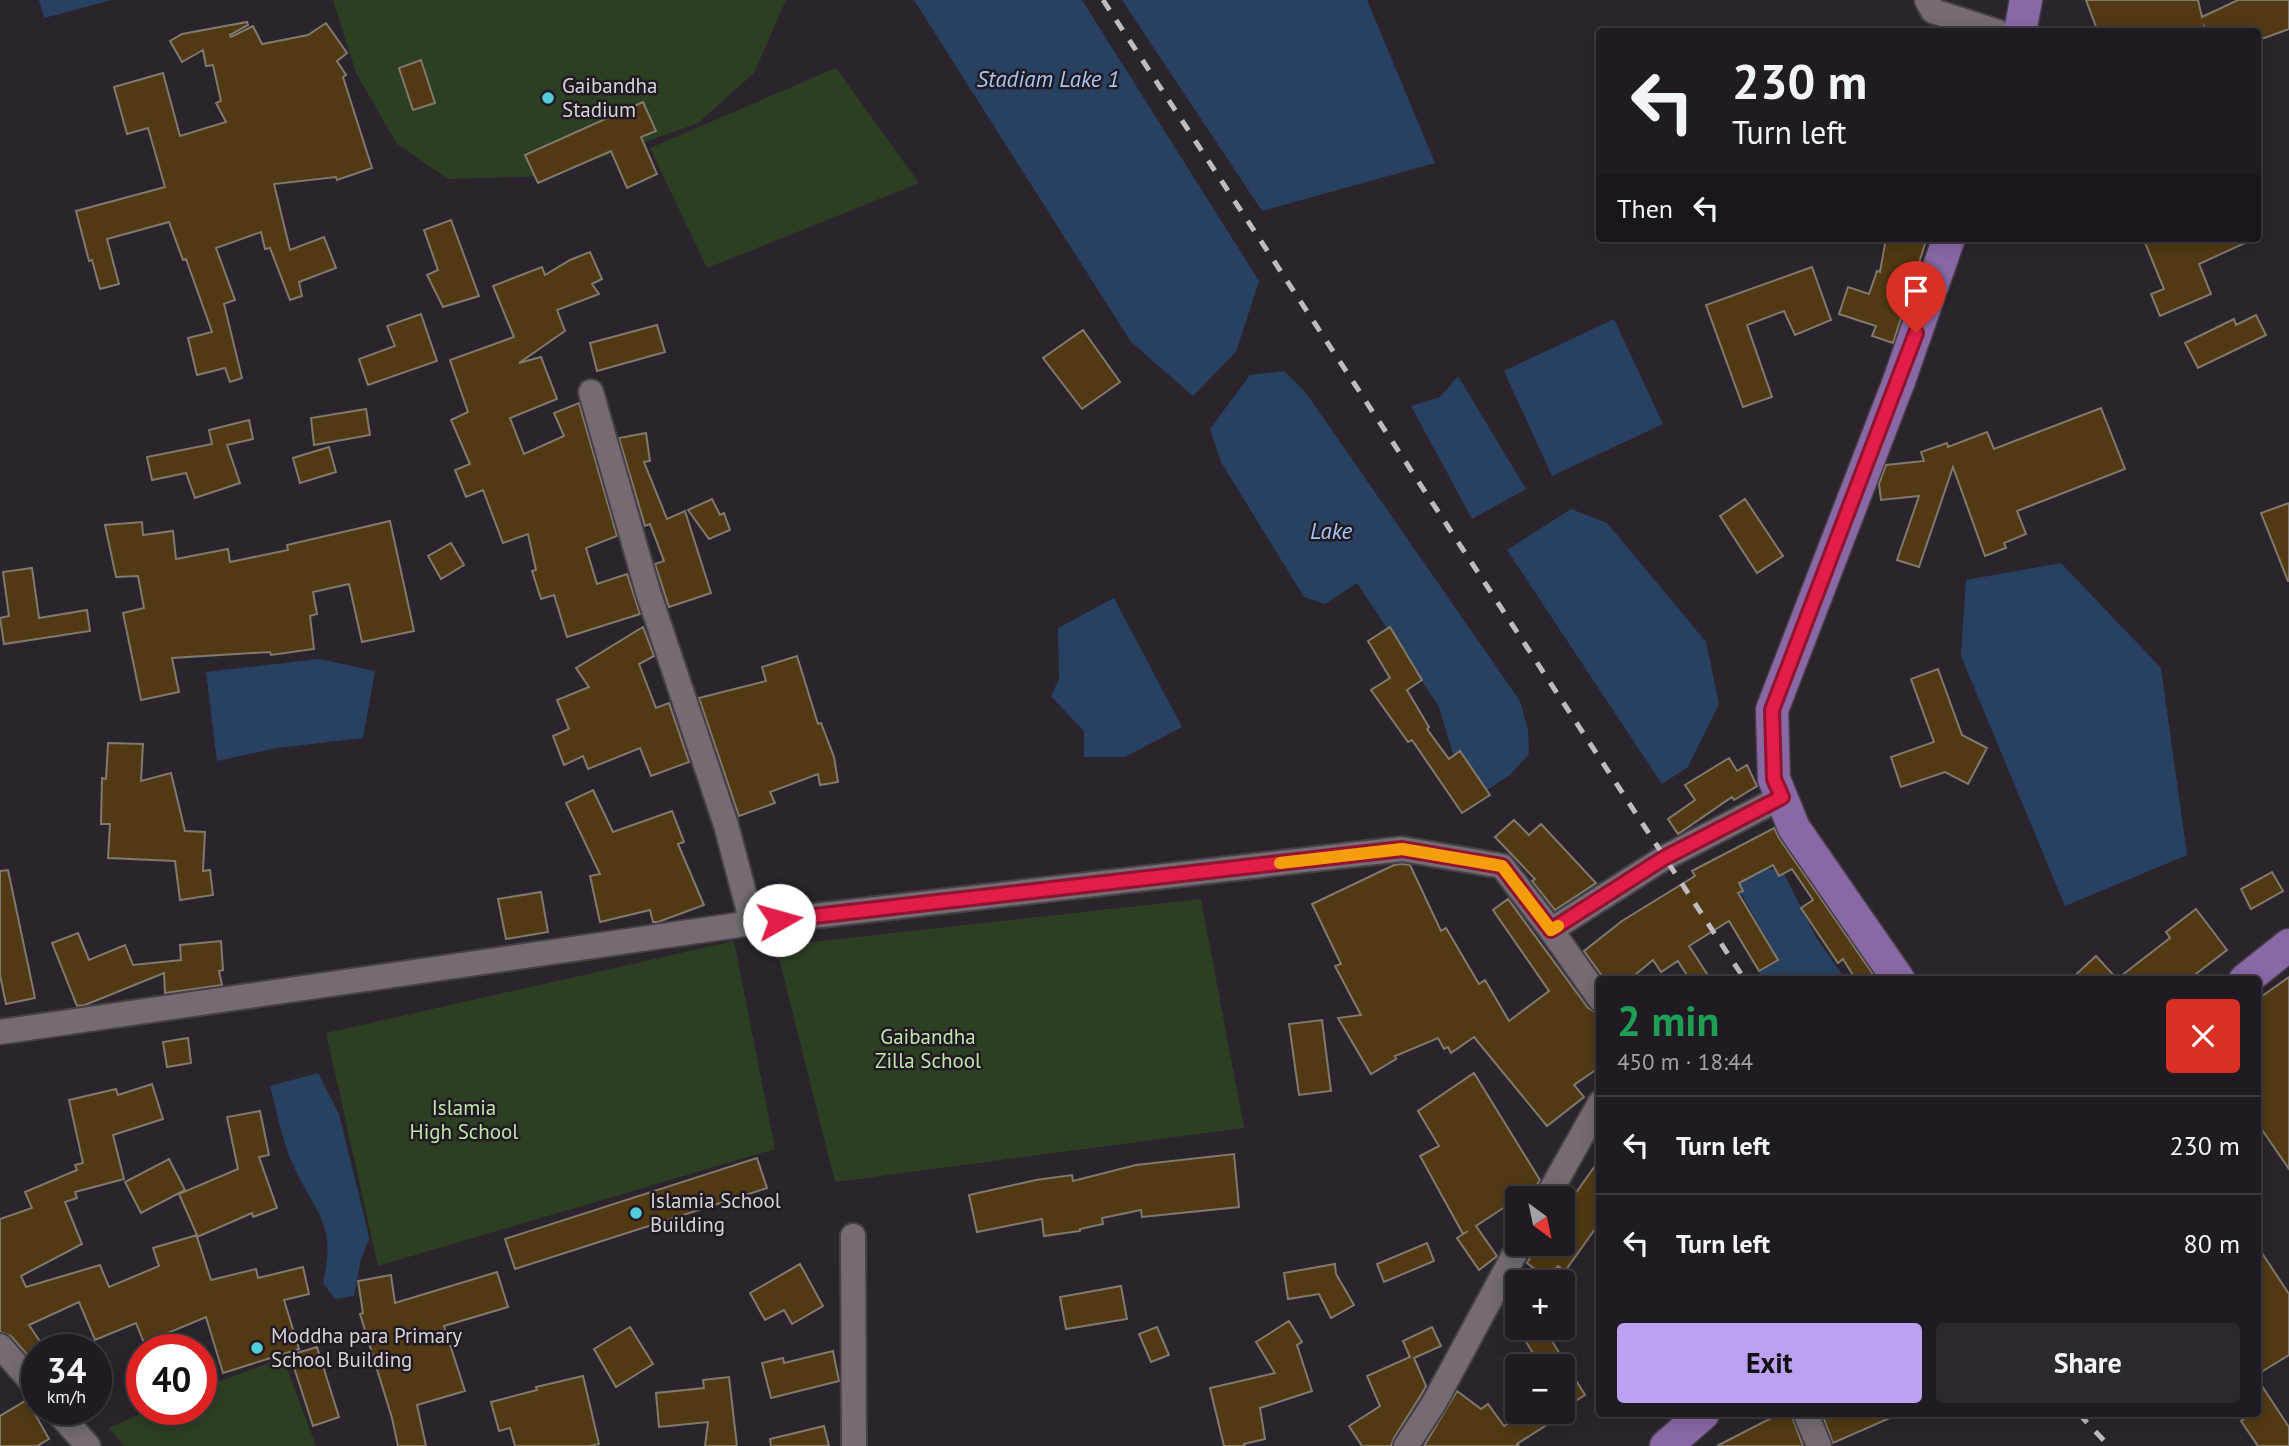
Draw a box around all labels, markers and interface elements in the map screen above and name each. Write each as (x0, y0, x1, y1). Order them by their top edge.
text: 230 m (1732, 49, 1867, 113)
icon: left (1617, 56, 1708, 147)
water label: Stadiam Lake 1 (977, 64, 1119, 93)
place label: Gaibandha Stadium (562, 72, 657, 123)
marker: Gaibandha Stadium (540, 90, 556, 106)
text: Turn left (1732, 111, 1847, 153)
icon: left (1687, 189, 1725, 227)
text: Then (1617, 192, 1673, 225)
pin (1886, 261, 1946, 333)
icon: arrive (1897, 272, 1935, 310)
water label: Lake (1310, 516, 1352, 545)
position arrow (742, 883, 816, 957)
text: 2 min (1617, 993, 1719, 1048)
button: close (2166, 999, 2240, 1073)
park label: Gaibandha Zilla School (875, 1023, 981, 1074)
text: 450 m · 18:44 (1617, 1047, 1753, 1076)
park label: Islamia High School (410, 1094, 518, 1145)
icon: left (1617, 1126, 1655, 1164)
text: Turn left (1676, 1129, 1770, 1162)
text: 230 m (2169, 1129, 2240, 1162)
north arrow (1505, 1186, 1575, 1256)
map controls (1505, 1186, 1575, 1424)
place label: Islamia School Building (650, 1187, 781, 1238)
marker: Islamia School Building (628, 1205, 644, 1221)
icon: left (1617, 1224, 1655, 1262)
text: Turn left (1676, 1227, 1770, 1260)
text: 80 m (2184, 1227, 2240, 1260)
button: + (1505, 1270, 1575, 1340)
place label: Moddha para Primary School Building (271, 1322, 462, 1373)
button: Exit (1617, 1323, 1922, 1403)
button: Share (1936, 1323, 2240, 1403)
speed limit sign: 40 (126, 1334, 217, 1425)
marker: Moddha para Primary School Building (249, 1340, 265, 1356)
text: 34 (47, 1347, 86, 1393)
button: − (1505, 1354, 1575, 1424)
text: km/h (47, 1385, 86, 1408)

